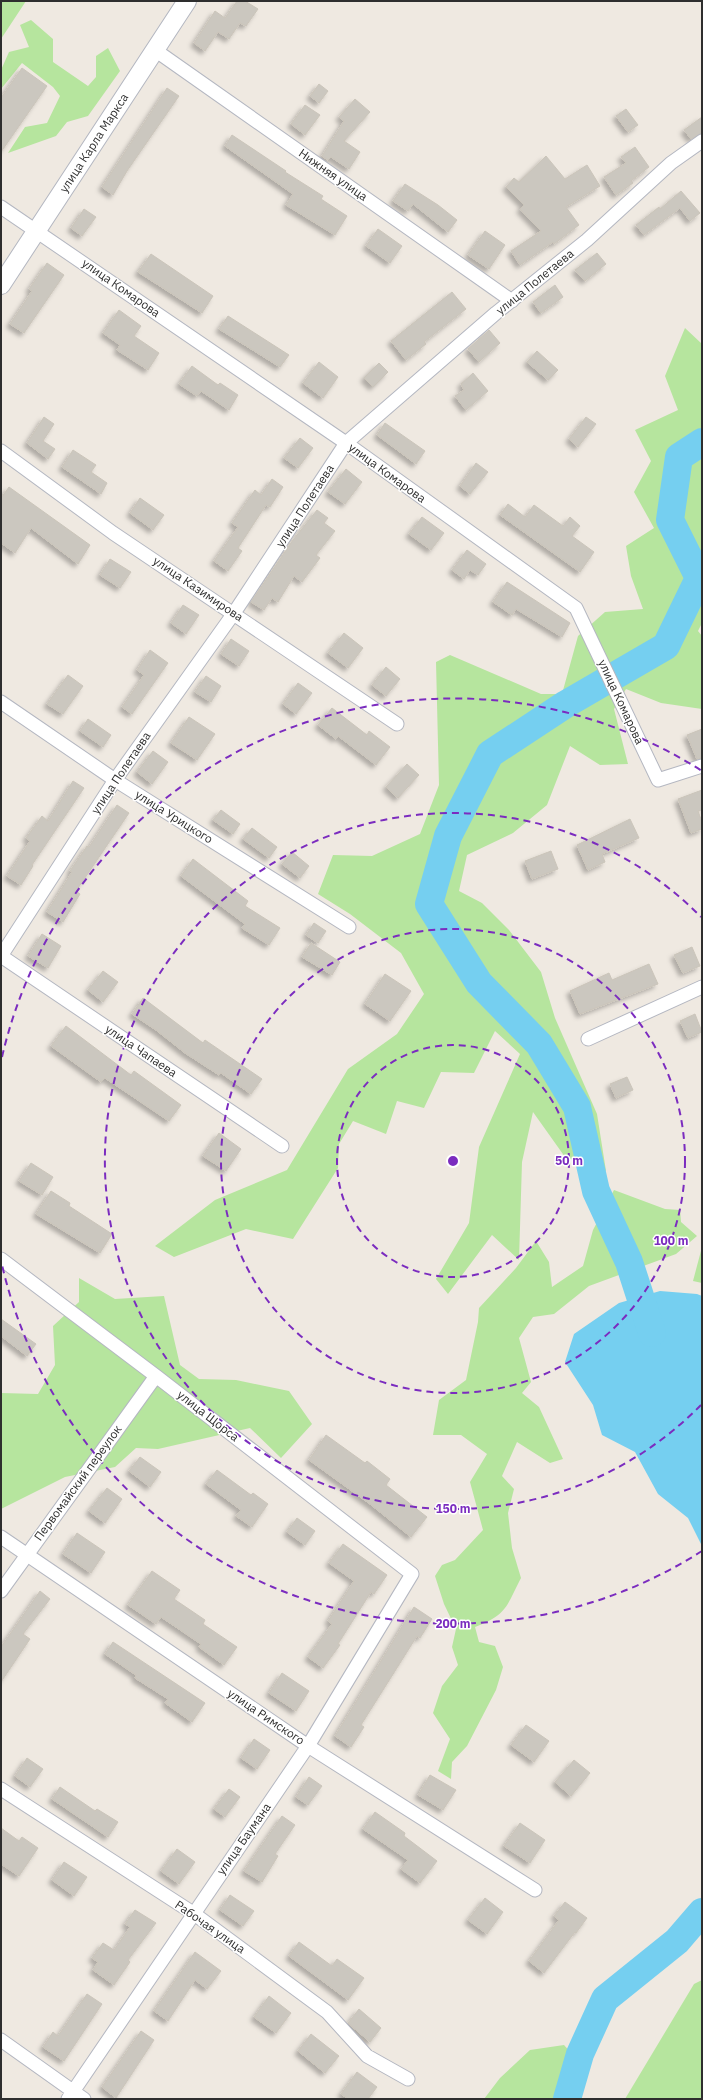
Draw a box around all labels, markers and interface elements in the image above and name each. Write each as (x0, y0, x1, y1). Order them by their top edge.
street label: улица Карла Маркса (56, 90, 132, 195)
street label: Нижняя улица (296, 145, 371, 204)
street label: улица Полетаева (493, 245, 577, 318)
street label: улица Комарова (79, 255, 164, 320)
street label: улица Комарова (346, 440, 429, 506)
street label: улица Полетаева (272, 461, 337, 550)
street label: улица Казимирова (150, 553, 247, 625)
street label: улица Комарова (595, 657, 648, 747)
street label: улица Полетаева (88, 728, 154, 817)
street label: улица Урицкого (133, 787, 216, 847)
street label: улица Чапаева (103, 1021, 180, 1080)
text: 50 m (555, 1153, 583, 1168)
centre of rings (446, 1154, 460, 1168)
text: 100 m (653, 1233, 689, 1248)
street label: улица Щорса (175, 1387, 243, 1445)
street label: Первомайский переулок (31, 1422, 125, 1544)
text: 150 m (435, 1501, 471, 1516)
text: 200 m (435, 1616, 471, 1631)
street label: улица Римского (225, 1685, 308, 1748)
street label: улица Баумана (213, 1799, 274, 1878)
street label: Рабочая улица (172, 1897, 249, 1957)

